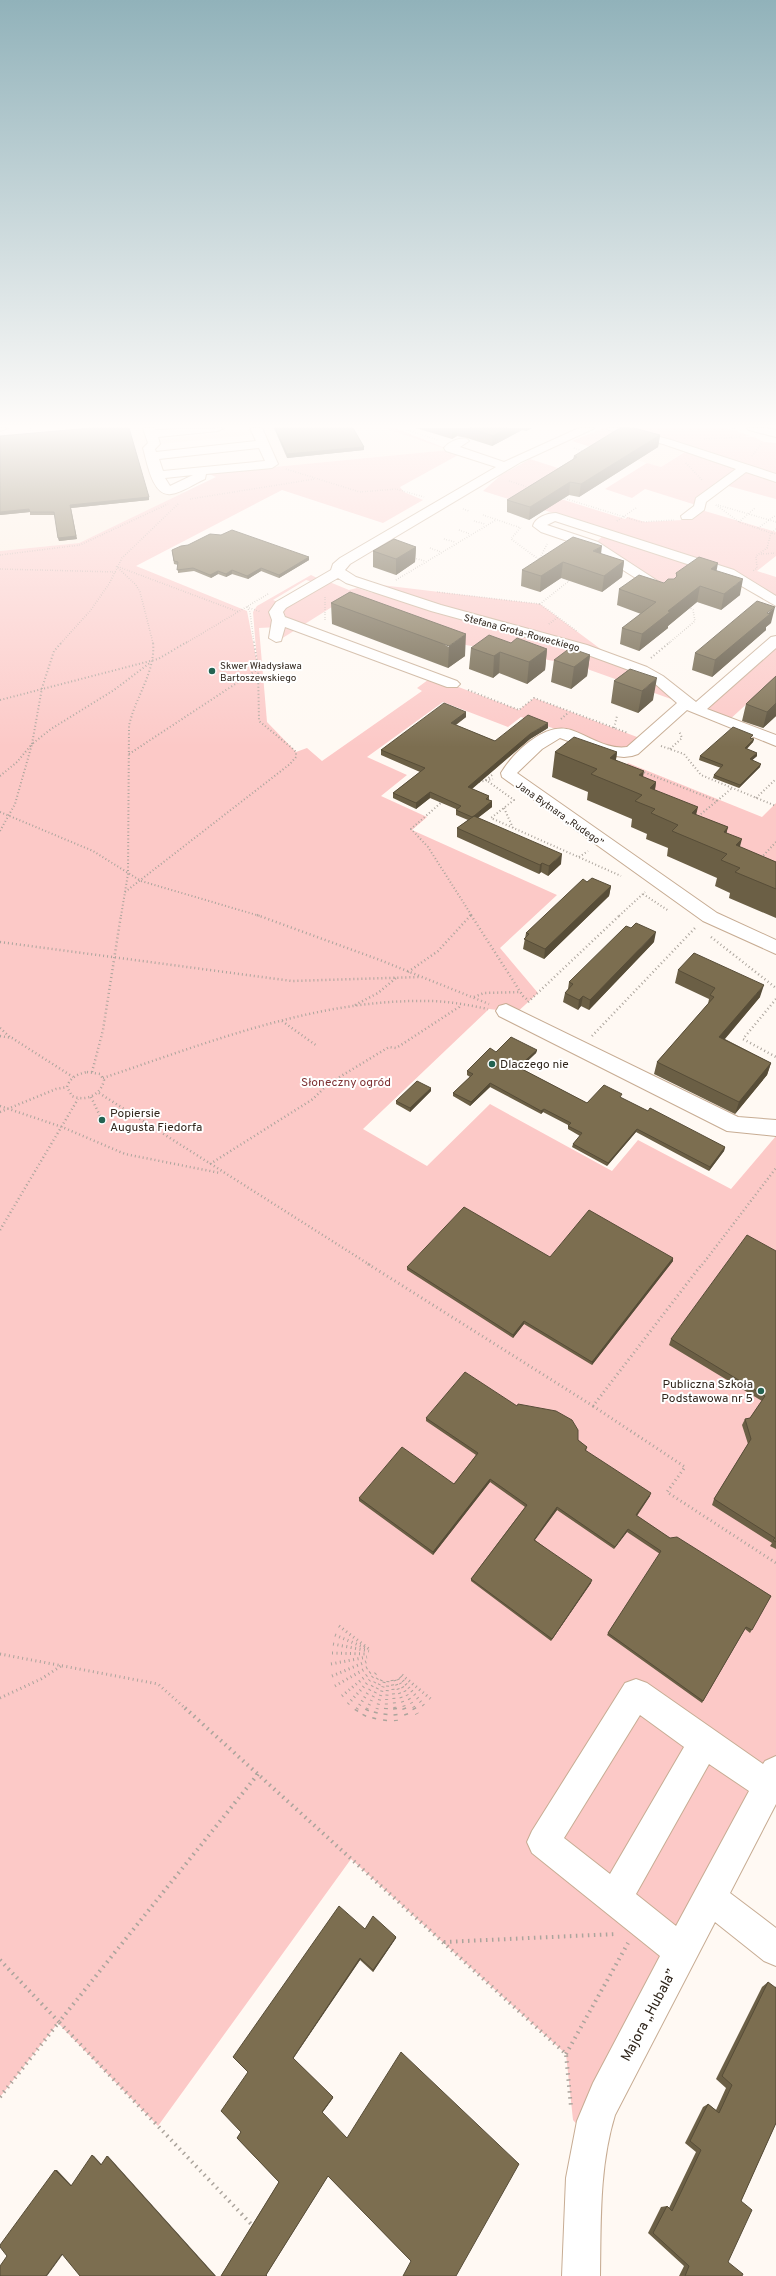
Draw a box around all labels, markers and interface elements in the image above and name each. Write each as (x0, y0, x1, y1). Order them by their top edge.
street label: Stefana Grota-Roweckiego (462, 612, 581, 655)
place label: Skwer Władysława Bartoszewskiego (220, 660, 302, 685)
marker: Skwer Władysława Bartoszewskiego (207, 666, 217, 676)
street label: Jana Bytnara „Rudego” (513, 779, 606, 850)
place label: Dlaczego nie (500, 1057, 569, 1073)
marker: Dlaczego nie (487, 1059, 497, 1069)
park label: Słoneczny ogród (301, 1075, 391, 1091)
place label: Popiersie Augusta Fiedorfa (110, 1106, 202, 1136)
marker: Popiersie Augusta Fiedorfa (97, 1115, 107, 1125)
place label: Publiczna Szkoła Podstawowa nr 5 (661, 1377, 753, 1407)
marker: Publiczna Szkoła Podstawowa nr 5 (756, 1386, 766, 1396)
street label: Majora „Hubala” (618, 1967, 681, 2065)

